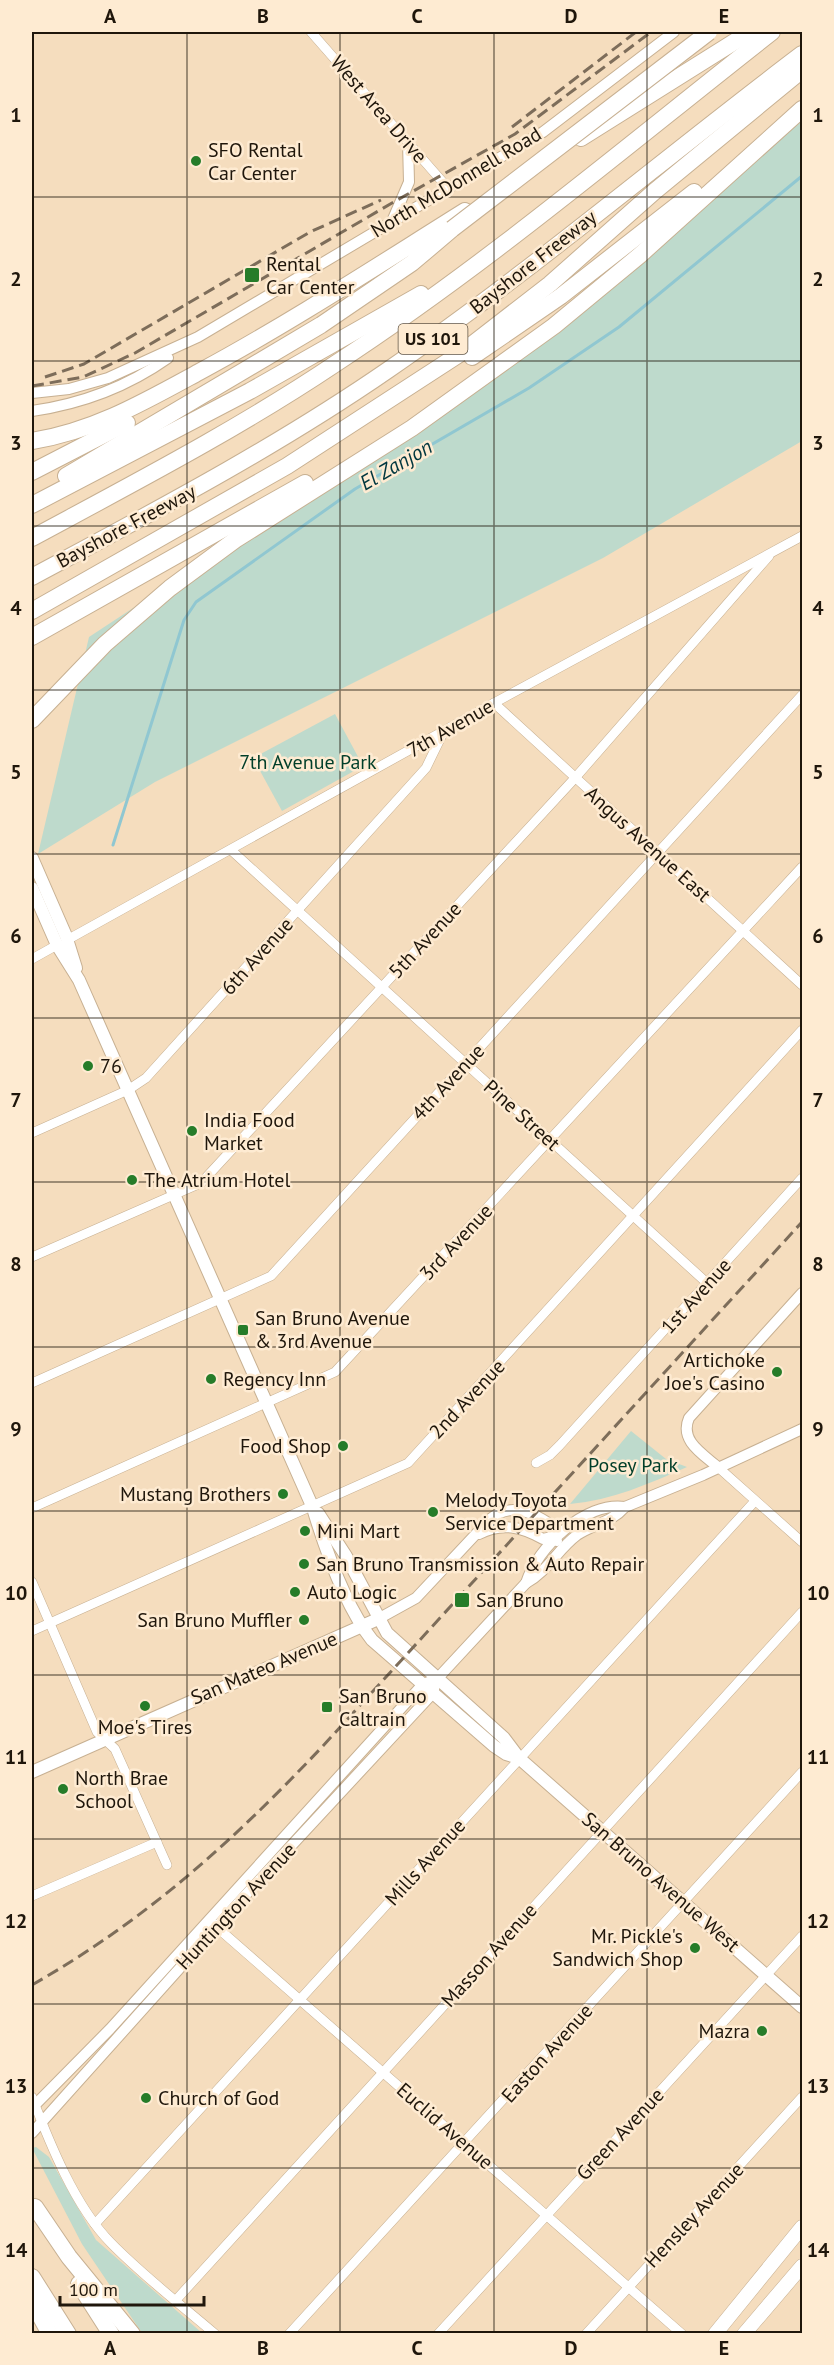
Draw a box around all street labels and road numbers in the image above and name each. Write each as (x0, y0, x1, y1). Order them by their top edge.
street label: West Area Drive (325, 50, 433, 168)
street label: North McDonnell Road (366, 121, 546, 243)
street label: Bayshore Freeway (464, 204, 602, 320)
road number: US 101 (398, 324, 468, 354)
street label: Bayshore Freeway (52, 478, 201, 574)
street label: 7th Avenue (402, 693, 498, 763)
street label: Angus Avenue East (580, 781, 717, 908)
street label: 5th Avenue (383, 896, 467, 984)
street label: 6th Avenue (215, 912, 299, 1000)
street label: 4th Avenue (406, 1038, 490, 1126)
street label: Pine Street (478, 1074, 566, 1156)
street label: 3rd Avenue (414, 1198, 498, 1286)
street label: 1st Avenue (655, 1253, 737, 1339)
street label: 2nd Avenue (423, 1354, 511, 1444)
street label: San Mateo Avenue (187, 1625, 341, 1711)
street label: San Bruno Avenue West (577, 1806, 746, 1958)
street label: Mills Avenue (379, 1813, 471, 1911)
street label: Huntington Avenue (170, 1837, 302, 1975)
street label: Masson Avenue (435, 1897, 543, 2013)
street label: Easton Avenue (496, 1998, 598, 2108)
street label: Euclid Avenue (391, 2077, 499, 2175)
street label: Green Avenue (571, 2082, 669, 2186)
street label: Hensley Avenue (639, 2157, 749, 2273)

